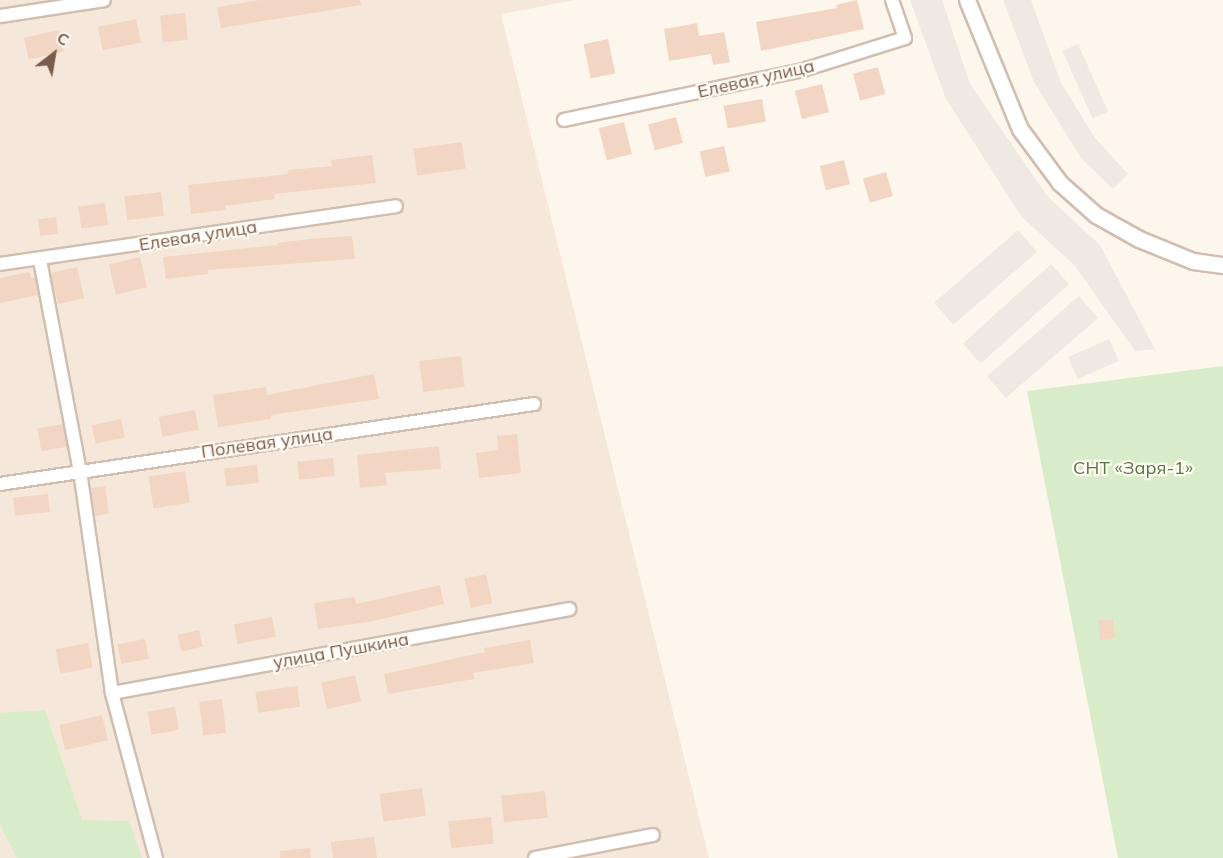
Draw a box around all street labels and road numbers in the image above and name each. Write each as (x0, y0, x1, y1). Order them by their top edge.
street label: Елевая улица (696, 55, 816, 103)
street label: Елевая улица (137, 216, 259, 256)
street label: Полевая улица (200, 423, 334, 463)
street label: улица Пушкина (271, 628, 411, 674)

